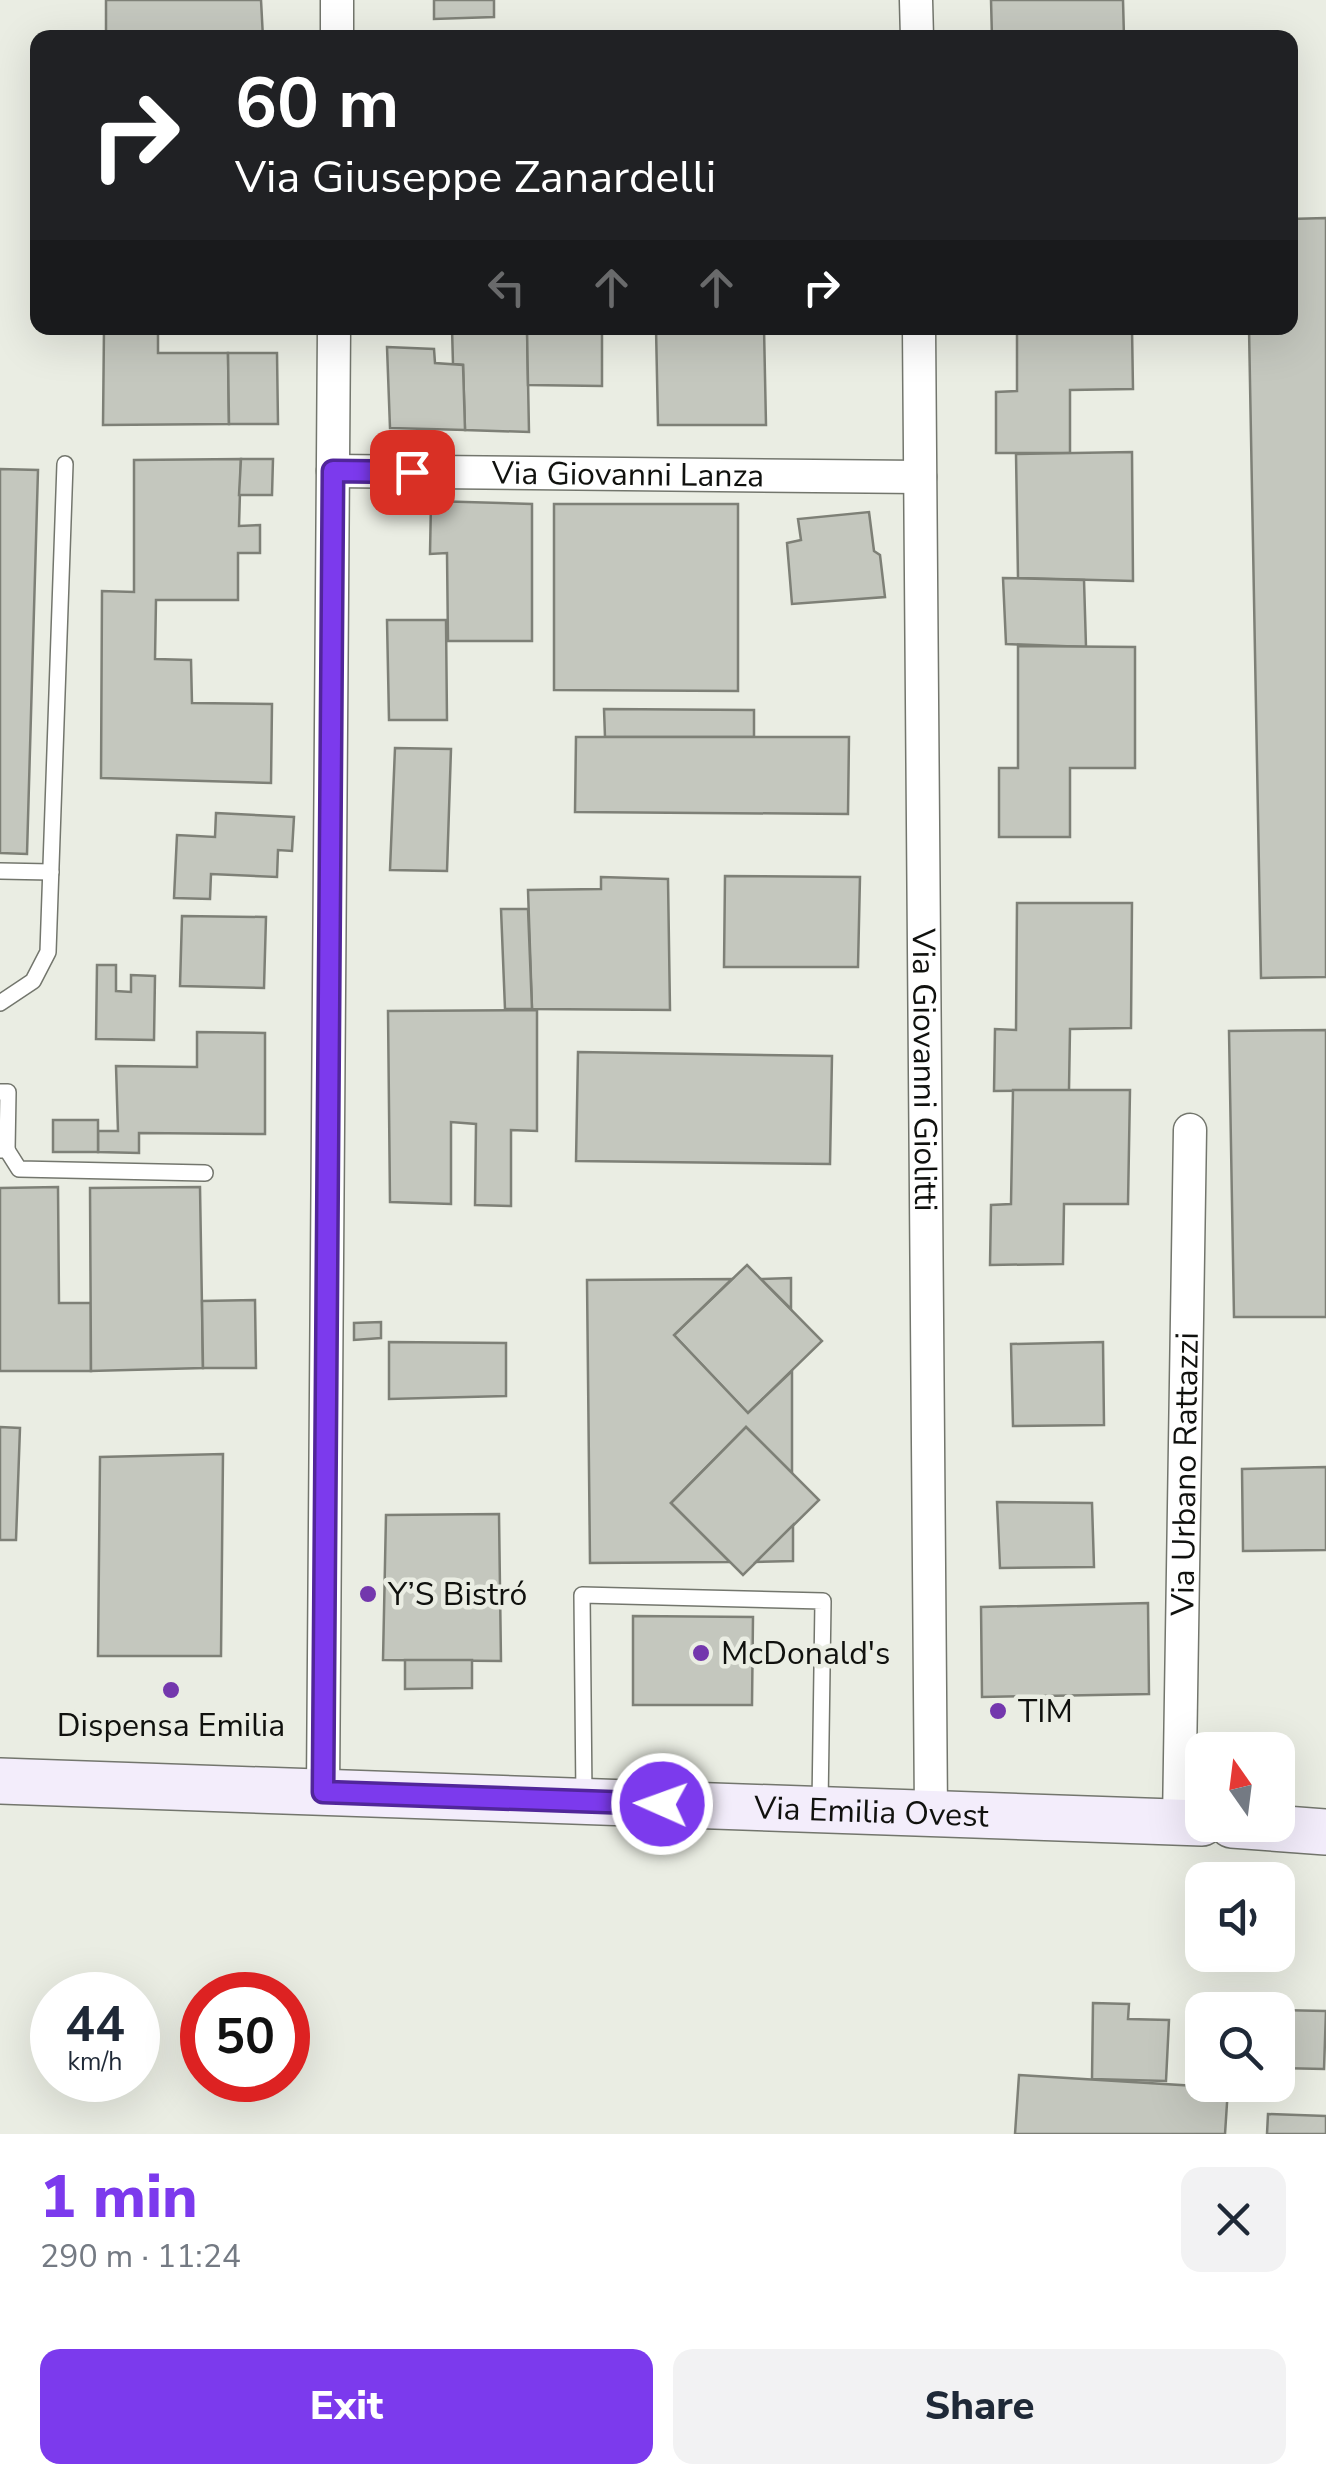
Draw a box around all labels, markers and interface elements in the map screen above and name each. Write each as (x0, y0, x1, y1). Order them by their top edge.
text: 60 m (235, 56, 399, 152)
icon: right (70, 70, 200, 200)
text: Via Giuseppe Zanardelli (235, 147, 716, 208)
icon: left (479, 260, 534, 315)
icon: ahead (584, 260, 639, 315)
icon: ahead (689, 260, 744, 315)
icon: right (794, 260, 849, 315)
pin (370, 430, 455, 515)
icon: arrive (385, 445, 440, 500)
street label: Via Giovanni Lanza (491, 451, 764, 497)
street label: Via Giovanni Giolitti (902, 927, 948, 1212)
street label: Via Urbano Rattazzi (1161, 1332, 1208, 1617)
place label: Y’S Bistró (387, 1573, 527, 1616)
marker: Y’S Bistró (357, 1583, 379, 1605)
place label: McDonald's (721, 1632, 890, 1675)
marker: McDonald's (690, 1642, 712, 1664)
marker: Dispensa Emilia (160, 1679, 182, 1701)
place label: TIM (1018, 1690, 1073, 1733)
marker: TIM (987, 1700, 1009, 1722)
place label: Dispensa Emilia (57, 1704, 285, 1747)
north arrow (1185, 1732, 1295, 1842)
map controls (1185, 1732, 1295, 2102)
position arrow (610, 1752, 714, 1856)
street label: Via Emilia Ovest (752, 1786, 990, 1837)
button: sound (1185, 1862, 1295, 1972)
speed limit sign: 50 (180, 1972, 310, 2102)
text: 44 (65, 1990, 125, 2059)
button: search (1185, 1992, 1295, 2102)
text: km/h (67, 2045, 123, 2079)
text: 1 min (40, 2156, 198, 2238)
button: close (1181, 2167, 1286, 2272)
text: 290 m · 11:24 (40, 2235, 241, 2278)
button: Exit (40, 2349, 653, 2464)
button: Share (673, 2349, 1286, 2464)

